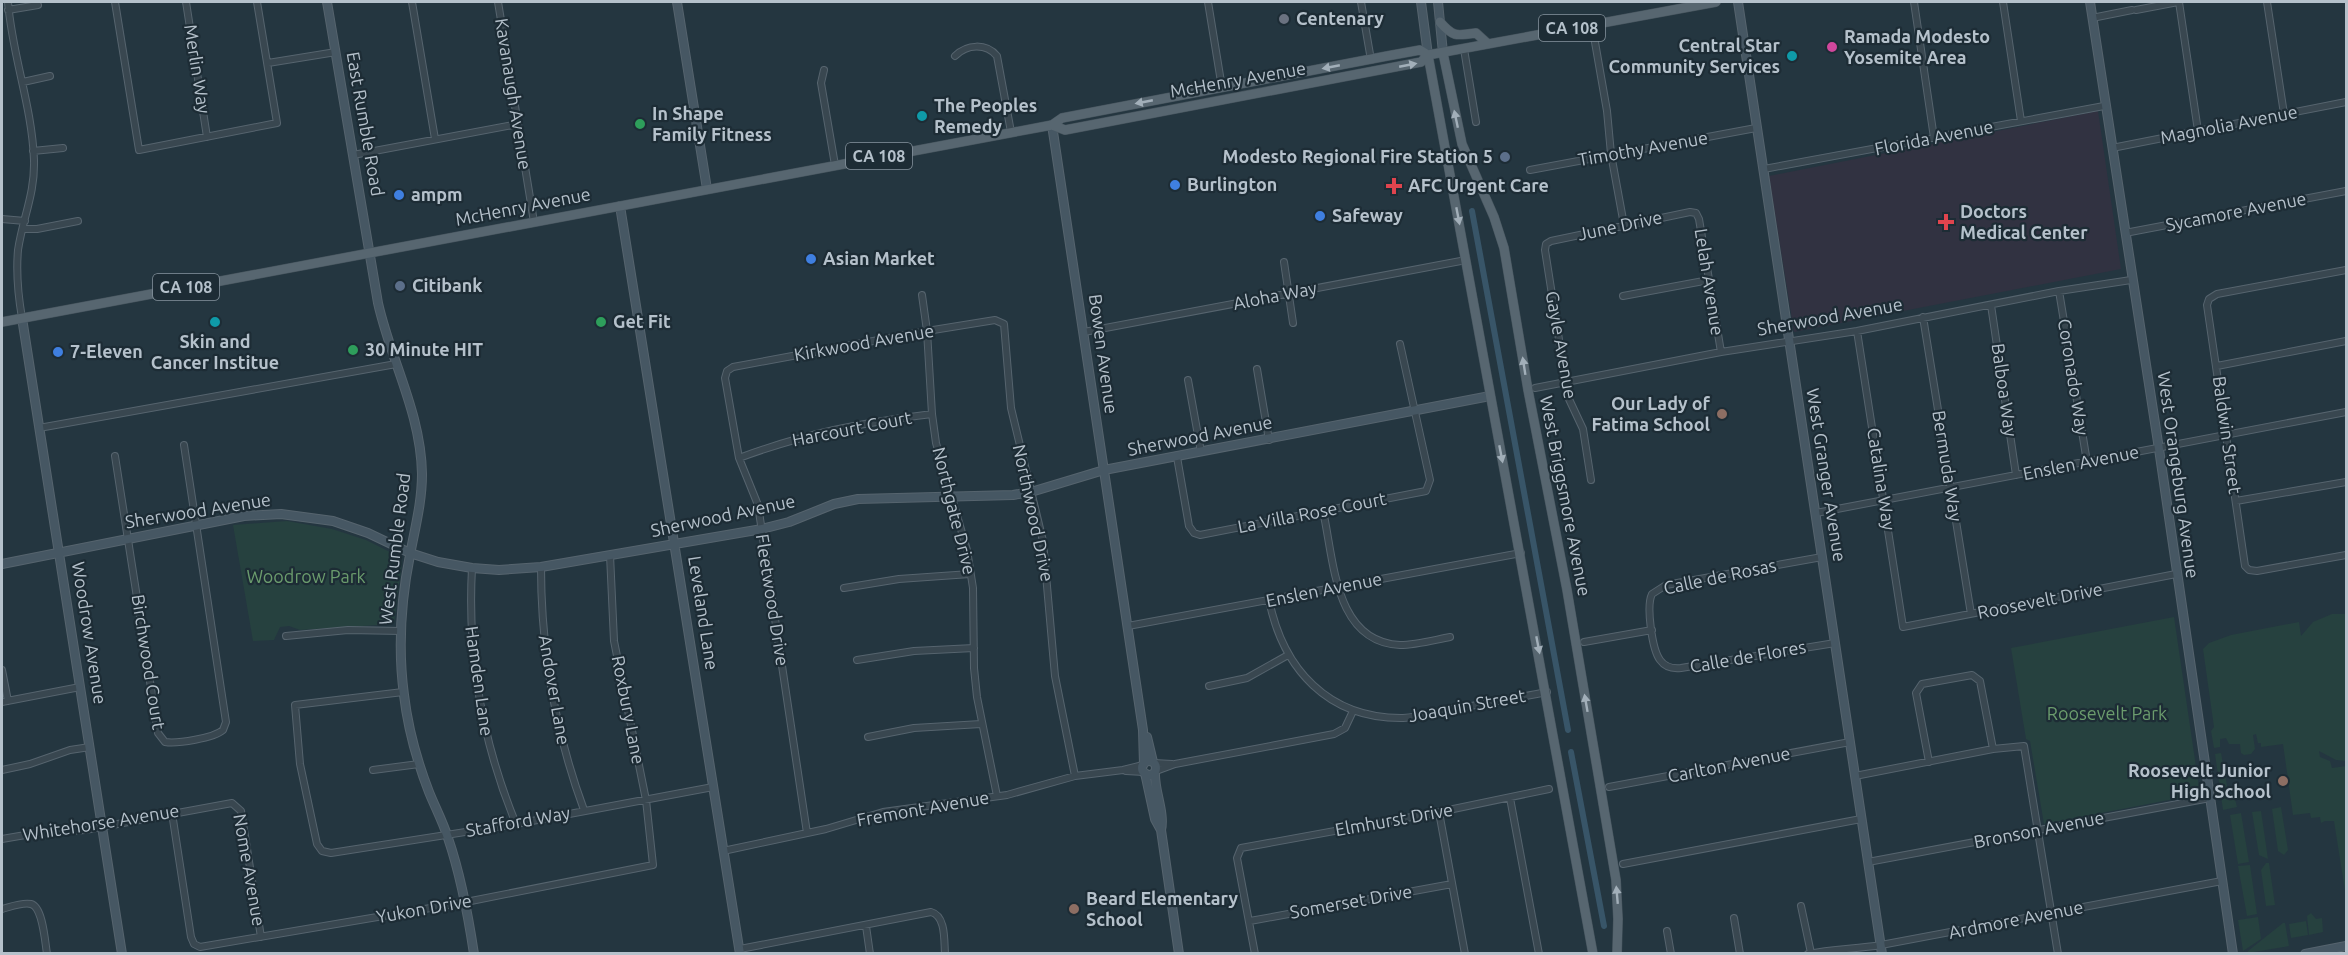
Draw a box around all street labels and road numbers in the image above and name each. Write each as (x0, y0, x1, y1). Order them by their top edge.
road number: CA 108 (1539, 15, 1605, 41)
street label: Kavanaugh Avenue (492, 17, 536, 171)
street label: Merlin Way (181, 23, 215, 115)
street label: East Rumble Road (343, 50, 389, 198)
street label: McHenry Avenue (1168, 57, 1307, 101)
street label: Magnolia Avenue (2159, 101, 2299, 147)
street label: Florida Avenue (1873, 116, 1995, 158)
street label: Timothy Avenue (1576, 127, 1709, 169)
road number: CA 108 (846, 143, 912, 169)
street label: McHenry Avenue (453, 183, 592, 229)
street label: Sycamore Avenue (2164, 188, 2308, 234)
street label: June Drive (1576, 206, 1664, 244)
street label: Lelah Avenue (1692, 227, 1728, 337)
road number: CA 108 (153, 274, 219, 300)
street label: Aloha Way (1231, 277, 1319, 313)
street label: Gayle Avenue (1543, 289, 1581, 400)
street label: Bowen Avenue (1086, 293, 1122, 415)
street label: Sherwood Avenue (1756, 293, 1904, 339)
street label: Coronado Way (2055, 317, 2093, 437)
street label: Kirkwood Avenue (792, 320, 935, 364)
street label: Balboa Way (1989, 342, 2021, 438)
street label: West Orangeburg Avenue (2155, 370, 2203, 580)
street label: Baldwin Street (2210, 375, 2246, 495)
street label: West Granger Avenue (1803, 387, 1851, 563)
street label: West Briggsmore Avenue (1537, 394, 1595, 598)
street label: Harcourt Court (790, 407, 913, 449)
street label: Bermuda Way (1929, 409, 1967, 523)
street label: Sherwood Avenue (1126, 411, 1274, 459)
street label: Catalina Way (1864, 426, 1900, 532)
street label: Enslen Avenue (2021, 441, 2141, 483)
street label: Northwood Drive (1010, 442, 1058, 583)
street label: Northgate Drive (929, 445, 980, 577)
street label: West Rumble Road (375, 472, 413, 626)
street label: La Villa Rose Court (1236, 488, 1388, 536)
street label: Sherwood Avenue (124, 489, 272, 531)
street label: Sherwood Avenue (649, 490, 797, 540)
street label: Fleetwood Drive (753, 532, 793, 667)
street label: Leveland Lane (685, 554, 723, 671)
street label: Calle de Rosas (1661, 554, 1778, 598)
street label: Woodrow Avenue (69, 560, 111, 706)
street label: Enslen Avenue (1264, 568, 1384, 610)
street label: Roosevelt Drive (1975, 578, 2104, 622)
street label: Birchwood Court (128, 593, 170, 731)
street label: Hamden Lane (462, 625, 498, 737)
street label: Andover Lane (535, 633, 574, 746)
street label: Calle de Flores (1688, 636, 1808, 676)
street label: Roxbury Lane (609, 654, 649, 766)
street label: Joaquin Street (1407, 685, 1527, 725)
street label: Carlton Avenue (1666, 742, 1792, 786)
street label: Fremont Avenue (855, 787, 991, 830)
street label: Elmhurst Drive (1333, 799, 1454, 839)
street label: Whitehorse Avenue (21, 800, 181, 844)
street label: Stafford Way (464, 802, 572, 840)
street label: Bronson Avenue (1972, 807, 2106, 851)
street label: Nome Avenue (230, 812, 270, 928)
street label: Somerset Drive (1288, 880, 1413, 922)
street label: Yukon Drive (375, 890, 473, 926)
street label: Ardmore Avenue (1947, 896, 2085, 942)

